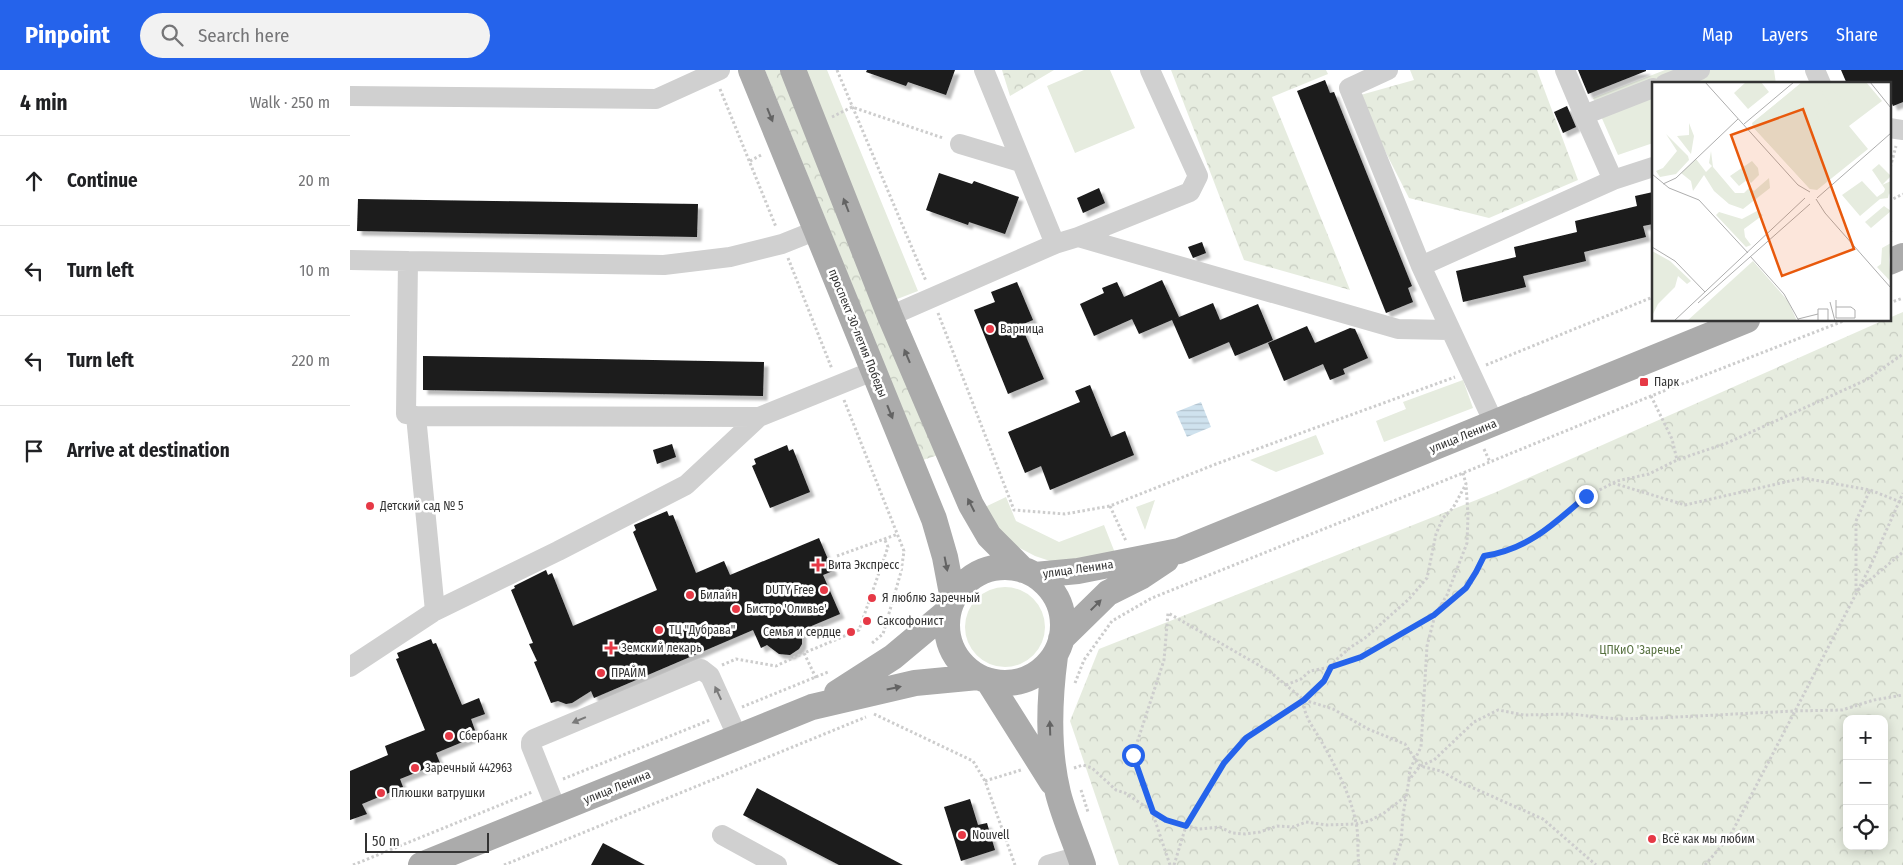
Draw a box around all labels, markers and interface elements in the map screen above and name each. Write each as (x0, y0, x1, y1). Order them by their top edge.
search box (140, 13, 490, 58)
text: Pinpoint (25, 21, 110, 49)
icon: search (158, 21, 186, 49)
text: Search here (198, 24, 289, 47)
text: Map (1702, 24, 1733, 46)
text: Layers (1761, 24, 1808, 46)
text: Share (1836, 24, 1878, 46)
inset map (1652, 82, 1890, 321)
text: 4 min (20, 90, 68, 116)
text: Walk · 250 m (249, 93, 330, 112)
one-way arrow (766, 108, 774, 122)
icon: ahead (20, 167, 48, 195)
text: Continue (67, 169, 138, 192)
text: 20 m (299, 171, 330, 190)
one-way arrow (842, 197, 850, 212)
icon: left (20, 257, 48, 285)
text: Turn left (67, 259, 134, 282)
text: 10 m (299, 261, 330, 280)
street label: проспект 30-летия Победы (826, 267, 890, 399)
place label: Варница (1000, 322, 1044, 336)
marker: Варница (984, 323, 996, 335)
icon: left (20, 347, 48, 375)
text: Turn left (67, 349, 134, 372)
one-way arrow (902, 349, 910, 363)
text: 220 m (291, 351, 330, 370)
place label: Парк (1654, 375, 1680, 389)
marker: Парк (1638, 376, 1650, 388)
one-way arrow (886, 405, 894, 420)
street label: улица Ленина (1427, 416, 1499, 456)
icon: arrive (20, 437, 48, 465)
text: Arrive at destination (67, 439, 230, 462)
route end (1575, 485, 1598, 508)
one-way arrow (967, 498, 975, 512)
place label: Детский сад № 5 (379, 499, 464, 513)
marker: Детский сад № 5 (364, 500, 376, 512)
one-way arrow (942, 556, 950, 571)
street label: улица Ленина (1042, 557, 1114, 581)
place label: Вита Экспресс (828, 558, 899, 572)
marker: Вита Экспресс (812, 559, 824, 571)
place label: DUTY Free (765, 583, 814, 597)
marker: DUTY Free (818, 584, 830, 596)
place label: Билайн (700, 588, 738, 602)
marker: Билайн (684, 589, 696, 601)
place label: Я люблю Заречный (882, 591, 980, 605)
marker: Я люблю Заречный (866, 592, 878, 604)
one-way arrow (1090, 599, 1102, 611)
place label: Бистро 'Оливье' (746, 602, 827, 616)
marker: Бистро 'Оливье' (730, 603, 742, 615)
place label: Саксофонист (877, 614, 944, 628)
marker: Саксофонист (861, 615, 873, 627)
place label: ТЦ "Дубрава" (669, 623, 735, 637)
marker: ТЦ "Дубрава" (653, 624, 665, 636)
place label: Семья и сердце (763, 625, 841, 639)
marker: Семья и сердце (845, 626, 857, 638)
place label: Земский лекарь (621, 641, 702, 655)
marker: Земский лекарь (605, 642, 617, 654)
park label: ЦПКиО 'Заречье' (1599, 643, 1683, 657)
place label: ПРАЙМ (611, 665, 646, 680)
marker: ПРАЙМ (595, 667, 607, 679)
one-way arrow (886, 683, 902, 691)
one-way arrow (714, 686, 722, 700)
map controls (1843, 715, 1888, 850)
button: + (1843, 715, 1888, 760)
one-way arrow (572, 717, 586, 725)
one-way arrow (1046, 719, 1054, 735)
place label: Сбербанк (459, 729, 508, 743)
marker: Сбербанк (443, 730, 455, 742)
route start (1122, 744, 1145, 767)
button: − (1843, 760, 1888, 805)
place label: Заречный 442963 (425, 761, 512, 775)
marker: Заречный 442963 (409, 762, 421, 774)
street label: улица Ленина (581, 767, 653, 807)
place label: Плюшки ватрушки (391, 786, 485, 800)
marker: Плюшки ватрушки (375, 787, 387, 799)
button: locate (1843, 805, 1888, 850)
place label: Nouvell (972, 828, 1009, 842)
marker: Nouvell (956, 829, 968, 841)
scale bar (365, 830, 489, 853)
place label: Всё как мы любим (1662, 832, 1755, 846)
text: 50 m (372, 833, 400, 850)
marker: Всё как мы любим (1646, 833, 1658, 845)

